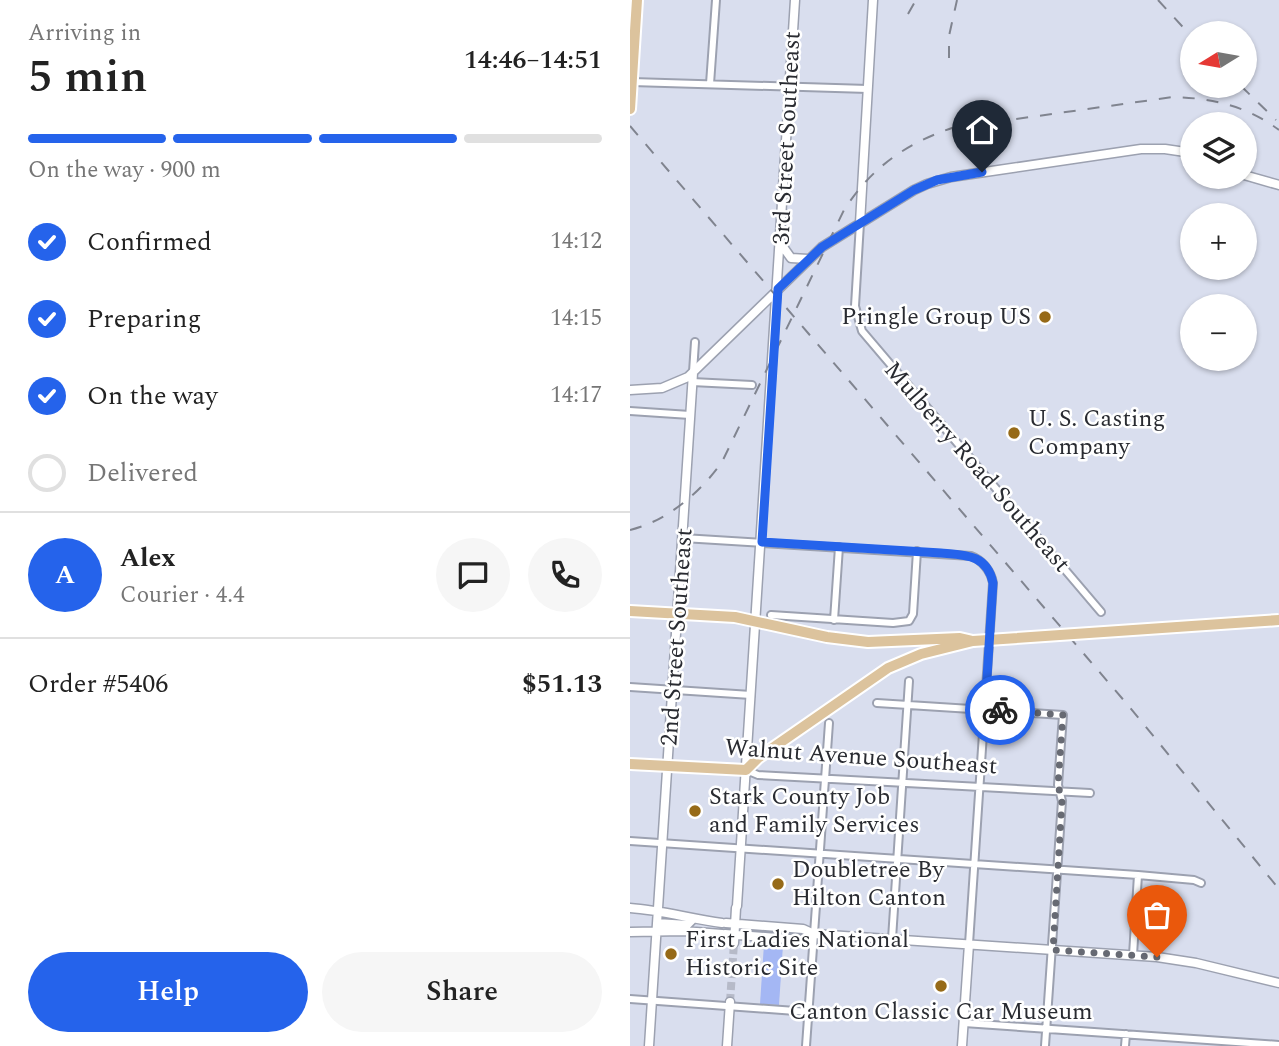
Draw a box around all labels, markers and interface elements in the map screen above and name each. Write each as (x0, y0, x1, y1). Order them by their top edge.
text: Arriving in (28, 16, 141, 51)
north arrow (1180, 21, 1256, 98)
map controls (1180, 21, 1257, 371)
street label: 3rd Street Southeast (763, 30, 811, 246)
text: 14:46–14:51 (464, 40, 602, 80)
text: 5 min (28, 42, 147, 112)
pin (952, 100, 1012, 172)
icon: home (963, 111, 1001, 149)
button: layers (1180, 112, 1257, 189)
text: On the way · 900 m (28, 153, 221, 188)
button: + (1180, 203, 1257, 280)
text: Confirmed (87, 222, 212, 262)
icon: check (28, 223, 66, 261)
text: 14:12 (550, 224, 602, 259)
button: − (1180, 294, 1257, 371)
text: Preparing (87, 299, 201, 339)
place label: Pringle Group US (841, 299, 1031, 335)
icon: check (28, 300, 66, 338)
text: 14:15 (550, 301, 602, 336)
marker: Pringle Group US (1037, 309, 1053, 325)
street label: Mulberry Road Southeast (875, 353, 1079, 581)
text: On the way (87, 376, 218, 416)
icon: check (28, 377, 66, 415)
text: 14:17 (550, 378, 602, 413)
place label: U. S. Casting Company (1028, 401, 1165, 465)
marker: U. S. Casting Company (1006, 425, 1022, 441)
text: Delivered (87, 453, 198, 493)
street label: 2nd Street Southeast (651, 527, 703, 747)
text: Alex (120, 538, 175, 578)
button: chat (436, 538, 510, 612)
button: phone (528, 538, 602, 612)
text: A (55, 555, 75, 595)
text: Courier · 4.4 (120, 578, 245, 613)
text: Order #5406 (28, 664, 168, 704)
text: $51.13 (522, 664, 602, 704)
courier (965, 675, 1035, 745)
icon: bike (981, 691, 1019, 729)
street label: Walnut Avenue Southeast (724, 730, 998, 784)
place label: Stark County Job and Family Services (709, 779, 920, 843)
marker: Stark County Job and Family Services (687, 803, 703, 819)
place label: Doubletree By Hilton Canton (792, 852, 946, 916)
marker: Doubletree By Hilton Canton (770, 876, 786, 892)
pin (1127, 885, 1187, 957)
icon: bag (1138, 896, 1176, 934)
place label: First Ladies National Historic Site (685, 922, 909, 986)
marker: First Ladies National Historic Site (663, 946, 679, 962)
button: Help (28, 952, 308, 1032)
button: Share (322, 952, 602, 1032)
marker: Canton Classic Car Museum (933, 978, 949, 994)
place label: Canton Classic Car Museum (789, 994, 1093, 1030)

